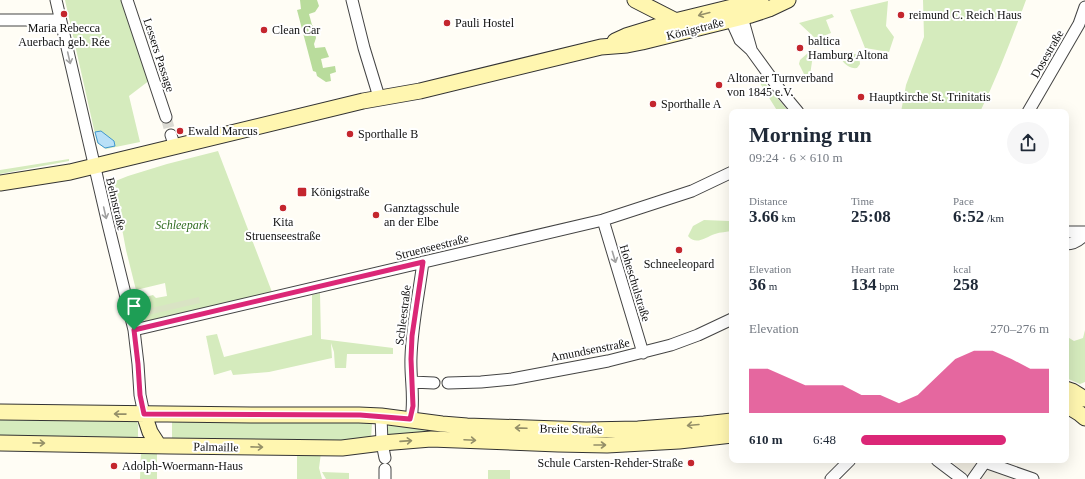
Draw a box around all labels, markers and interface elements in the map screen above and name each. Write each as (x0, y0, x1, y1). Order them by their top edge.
place label: reimund C. Reich Haus (909, 8, 1022, 22)
marker: Maria Rebecca Auerbach geb. Rée (59, 9, 69, 19)
marker: reimund C. Reich Haus (896, 10, 906, 20)
one-way arrow (698, 11, 711, 18)
street label: Königstraße (665, 15, 725, 43)
street label: Lessers Passage (140, 16, 178, 94)
place label: Pauli Hostel (455, 16, 515, 30)
marker: Pauli Hostel (442, 18, 452, 28)
place label: Maria Rebecca Auerbach geb. Rée (18, 21, 110, 49)
place label: Clean Car (272, 23, 320, 37)
marker: Clean Car (259, 25, 269, 35)
street label: Dosestraße (1028, 27, 1066, 81)
place label: baltica Hamburg Altona (808, 34, 889, 62)
marker: baltica Hamburg Altona (795, 43, 805, 53)
one-way arrow (66, 51, 74, 64)
place label: Altonaer Turnverband von 1845 e.V. (727, 71, 833, 99)
marker: Altonaer Turnverband von 1845 e.V. (714, 80, 724, 90)
place label: Hauptkirche St. Trinitatis (869, 90, 991, 104)
marker: Hauptkirche St. Trinitatis (856, 92, 866, 102)
place label: Sporthalle A (661, 97, 722, 111)
marker: Sporthalle A (648, 99, 658, 109)
text: Morning run (749, 122, 872, 147)
button: share (1007, 122, 1049, 164)
place label: Ewald Marcus (188, 124, 258, 138)
marker: Ewald Marcus (175, 126, 185, 136)
place label: Sporthalle B (358, 127, 418, 141)
marker: Sporthalle B (345, 129, 355, 139)
text: 09:24 · 6 × 610 m (749, 150, 843, 165)
street label: Behnstraße (103, 176, 129, 232)
place label: Königstraße (311, 185, 370, 199)
marker: Königstraße (296, 186, 308, 198)
text: Distance (749, 195, 787, 207)
text: Time (851, 195, 874, 207)
text: Pace (953, 195, 974, 207)
place label: Ganztagsschule an der Elbe (384, 201, 459, 229)
marker: Kita Struenseestraße (278, 203, 288, 213)
one-way arrow (102, 206, 110, 219)
text: 3.66 (749, 207, 779, 226)
text: 25:08 (851, 207, 891, 226)
text: 6:52 (953, 207, 984, 226)
marker: Ganztagsschule an der Elbe (371, 210, 381, 220)
text: km (779, 212, 796, 224)
text: /km (984, 212, 1004, 224)
place label: Kita Struenseestraße (245, 215, 321, 243)
park label: Schleepark (155, 218, 209, 232)
street label: Struenseestraße (394, 231, 470, 263)
street label: Hoheschulstraße (617, 243, 653, 323)
marker: Schneeleopard (674, 245, 684, 255)
one-way arrow (611, 251, 618, 264)
place label: Schneeleopard (644, 257, 714, 271)
text: Elevation (749, 263, 791, 275)
text: Heart rate (851, 263, 895, 275)
text: kcal (953, 263, 971, 275)
text: 36 (749, 275, 766, 294)
text: 134 (851, 275, 877, 294)
text: 258 (953, 275, 979, 294)
text: m (766, 280, 777, 292)
text: bpm (877, 280, 899, 292)
street label: Schleestraße (392, 284, 414, 346)
pin (117, 289, 151, 330)
icon: arrive (123, 295, 145, 317)
text: Elevation (749, 321, 799, 336)
text: 270–276 m (990, 321, 1049, 336)
street label: Amundsenstraße (549, 335, 631, 365)
one-way arrow (114, 410, 127, 418)
street label: Breite Straße (539, 421, 603, 437)
one-way arrow (687, 421, 700, 428)
one-way arrow (515, 424, 528, 432)
text: 610 m (749, 432, 783, 447)
text: 6:48 (813, 432, 836, 447)
one-way arrow (463, 437, 476, 444)
one-way arrow (399, 438, 412, 445)
one-way arrow (32, 439, 45, 447)
street label: Palmaille (193, 440, 239, 454)
one-way arrow (593, 441, 606, 449)
one-way arrow (250, 443, 263, 451)
place label: Schule Carsten-Rehder-Straße (538, 456, 683, 470)
marker: Schule Carsten-Rehder-Straße (686, 458, 696, 468)
place label: Adolph-Woermann-Haus (122, 459, 243, 473)
marker: Adolph-Woermann-Haus (109, 461, 119, 471)

